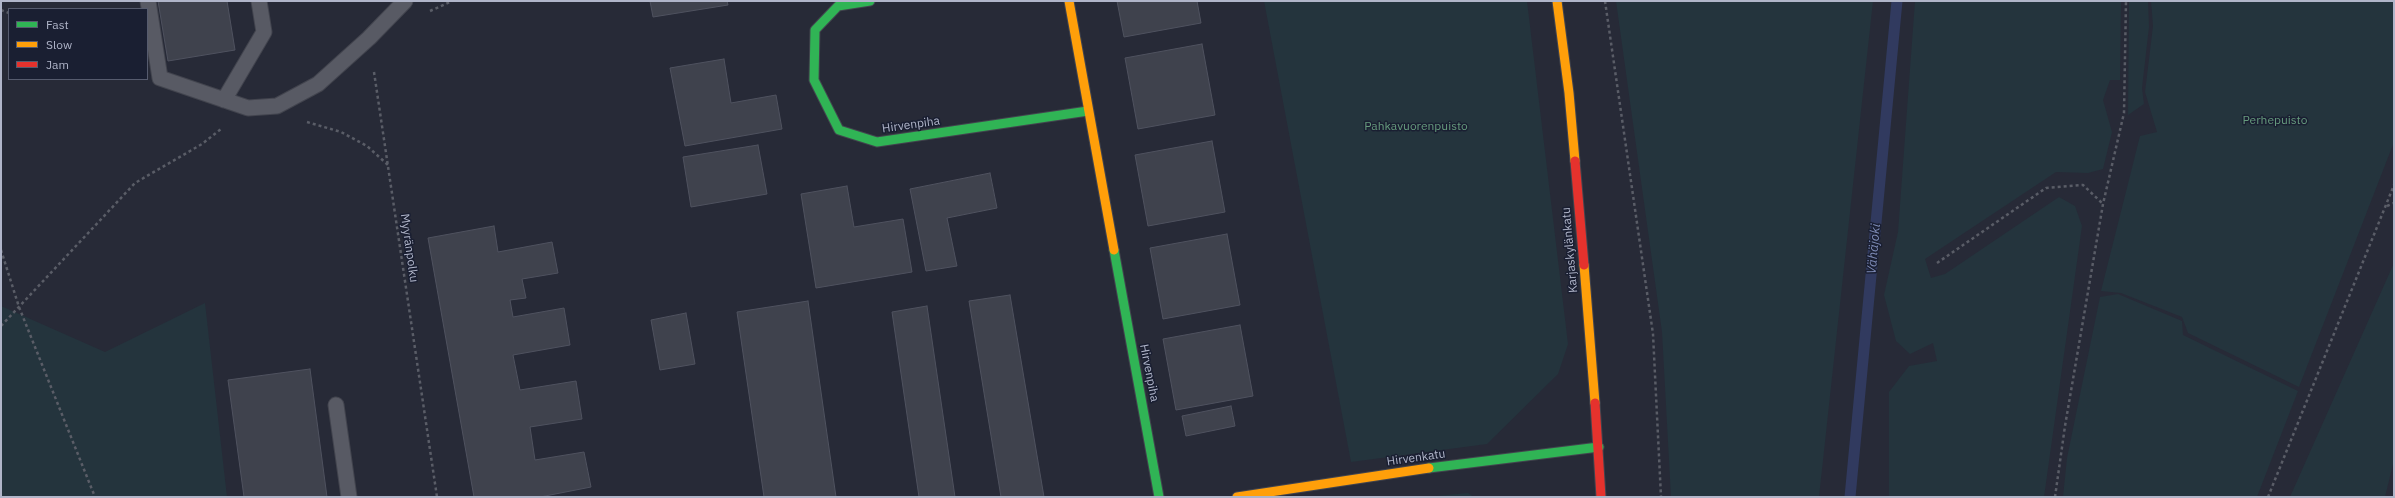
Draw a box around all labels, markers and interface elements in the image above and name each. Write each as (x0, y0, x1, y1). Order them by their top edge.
legend (8, 8, 148, 80)
text: Fast (46, 17, 69, 32)
text: Slow (46, 37, 72, 52)
text: Jam (46, 57, 69, 72)
street label: Hirvenpiha (881, 114, 941, 136)
park label: Perhepuisto (2243, 114, 2307, 128)
park label: Pahkavuorenpuisto (1364, 120, 1468, 134)
street label: Karjaskylänkatu (1559, 207, 1581, 293)
street label: Myyränpolku (397, 213, 421, 283)
water label: Vähäjoki (1864, 223, 1884, 275)
street label: Hirvenpiha (1136, 343, 1162, 403)
street label: Hirvenkatu (1386, 447, 1446, 469)

